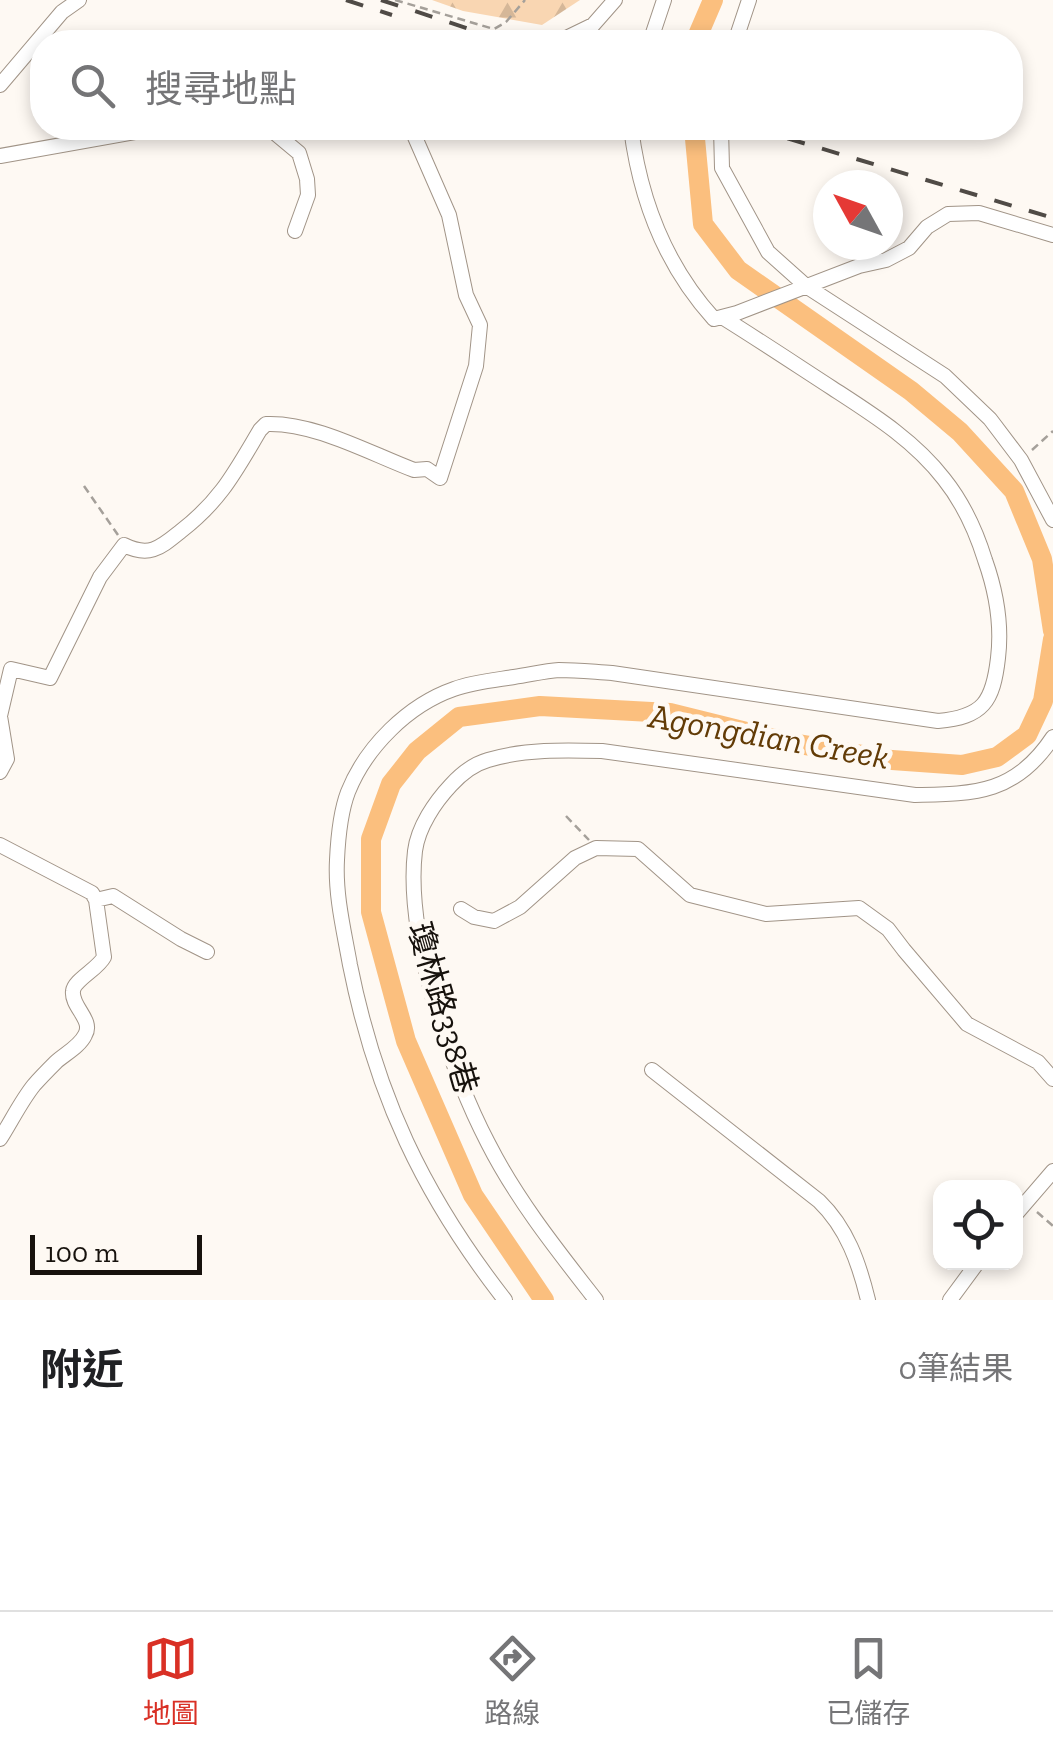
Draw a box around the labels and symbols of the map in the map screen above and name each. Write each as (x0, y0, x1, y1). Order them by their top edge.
north arrow (813, 170, 903, 260)
water label: Agongdian Creek (645, 694, 892, 778)
street label: 瓊林路338巷 (400, 918, 486, 1098)
scale bar (30, 1230, 202, 1274)

